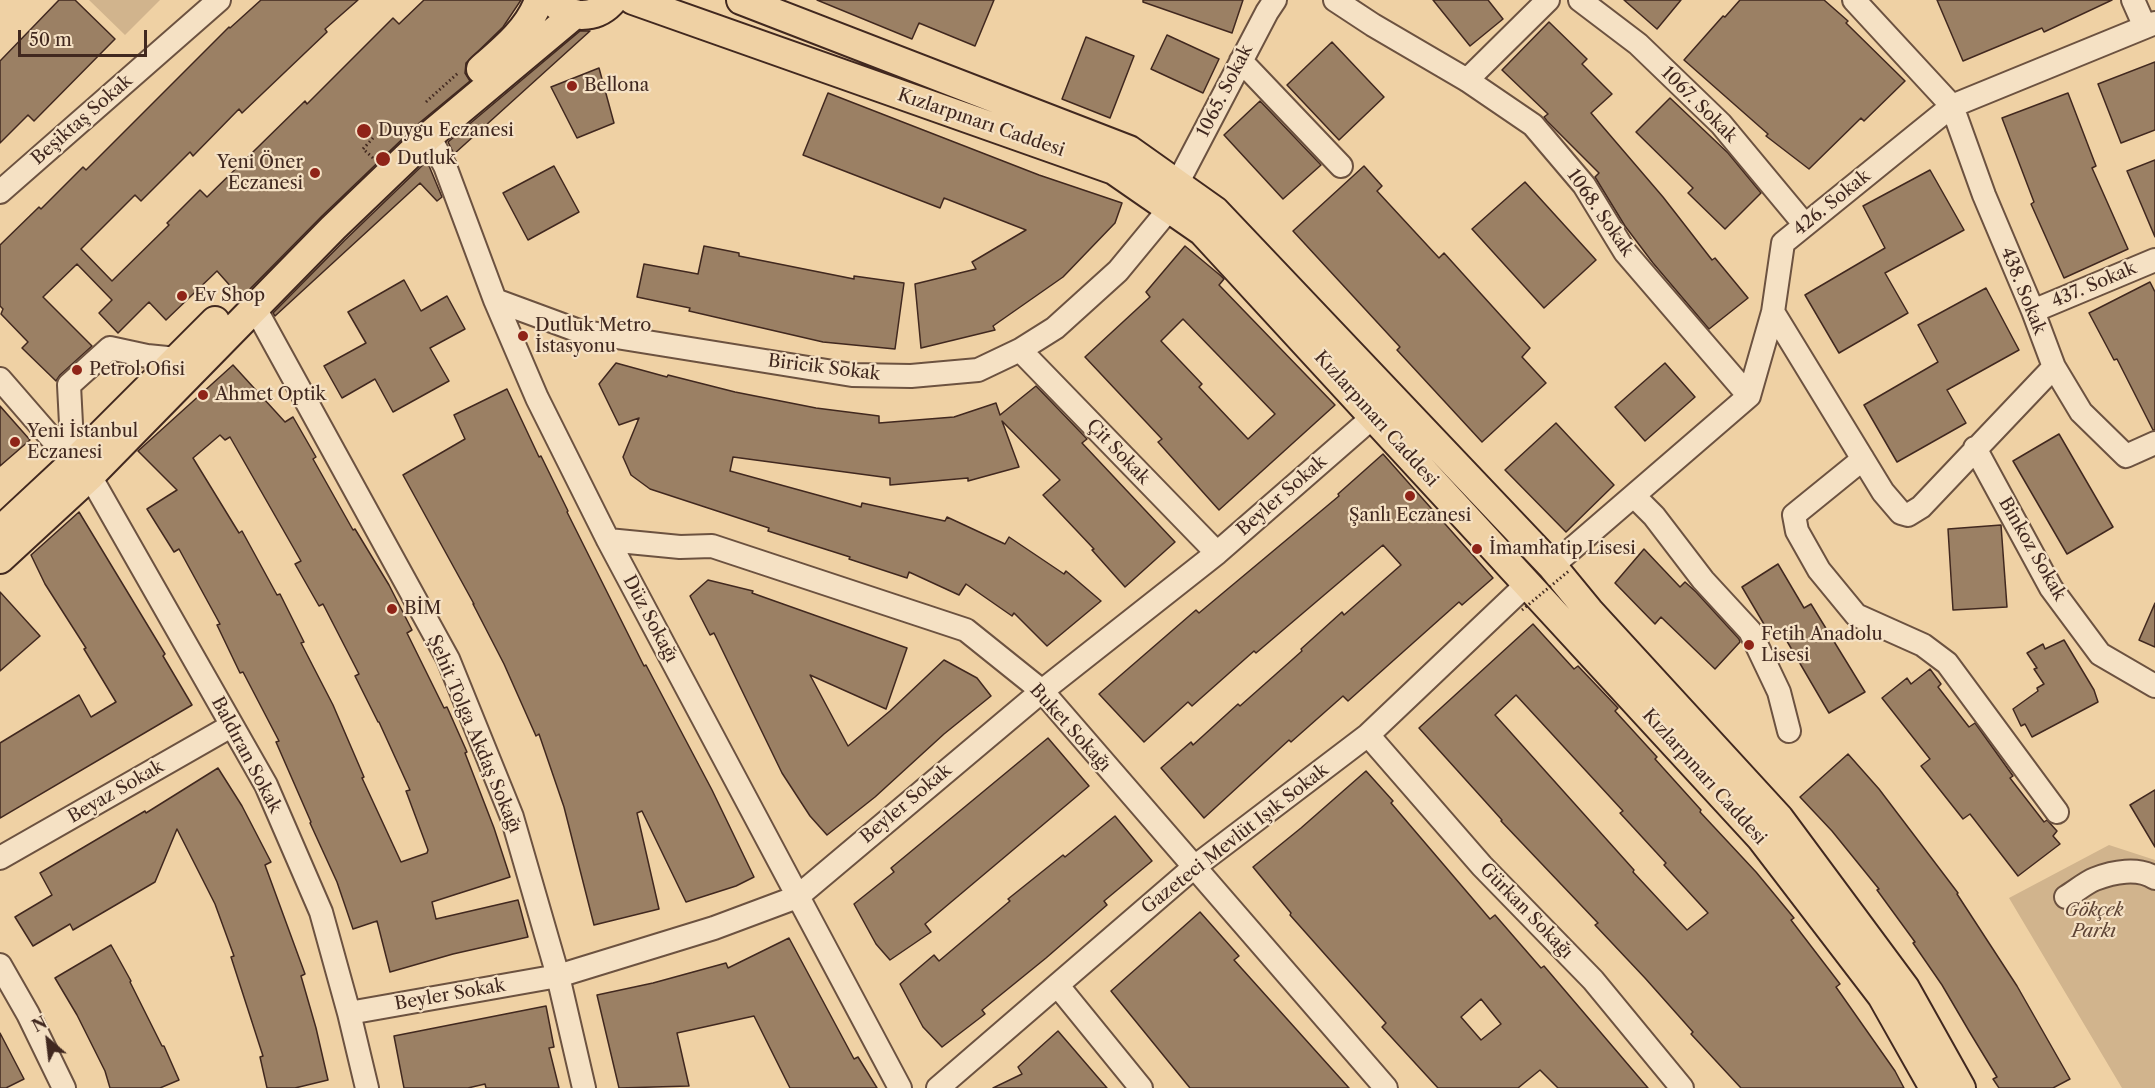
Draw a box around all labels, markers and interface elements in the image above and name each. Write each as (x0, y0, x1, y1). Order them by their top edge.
scale bar (21, 18, 150, 56)
text: 50 m (29, 29, 72, 51)
street label: 1065. Sokak (1193, 41, 1257, 141)
street label: 1067. Sokak (1657, 63, 1741, 147)
street label: Beşiktaş Sokak (27, 70, 137, 170)
place label: Bellona (584, 75, 649, 97)
marker: Bellona (565, 79, 579, 93)
street label: Kızlarpınarı Caddesi (895, 84, 1067, 162)
place label: Duygu Eczanesi (378, 120, 514, 142)
marker: Duygu Eczanesi (355, 122, 373, 140)
place label: Dutluk (397, 148, 456, 170)
marker: Dutluk (374, 150, 392, 168)
place label: Yeni Öner Eczanesi (217, 152, 303, 195)
street label: 1068. Sokak (1562, 165, 1638, 261)
street label: 426. Sokak (1789, 165, 1875, 241)
marker: Yeni Öner Eczanesi (308, 166, 322, 180)
street label: 438. Sokak (1996, 244, 2050, 338)
street label: 437. Sokak (2049, 258, 2139, 312)
place label: Ev Shop (194, 285, 265, 307)
marker: Ev Shop (175, 289, 189, 303)
place label: Dutluk Metro İstasyonu (535, 315, 651, 358)
marker: Dutluk Metro İstasyonu (516, 329, 530, 343)
street label: Kızlarpınarı Caddesi (1309, 347, 1443, 491)
street label: Biricik Sokak (767, 350, 881, 386)
place label: Petrol Ofisi (89, 359, 185, 381)
marker: Petrol Ofisi (70, 363, 84, 377)
place label: Ahmet Optik (215, 384, 326, 406)
marker: Ahmet Optik (196, 388, 210, 402)
street label: Çit Sokak (1082, 415, 1154, 489)
place label: Yeni İstanbul Eczanesi (27, 421, 138, 464)
marker: Yeni İstanbul Eczanesi (8, 435, 22, 449)
street label: Beyler Sokak (1233, 451, 1331, 541)
marker: Şanlı Eczanesi (1403, 489, 1417, 503)
street label: Binkoz Sokak (1994, 493, 2070, 605)
place label: Şanlı Eczanesi (1349, 505, 1471, 527)
place label: İmamhatip Lisesi (1489, 538, 1636, 560)
marker: İmamhatip Lisesi (1470, 542, 1484, 556)
street label: Düz Sokağı (618, 572, 682, 666)
place label: BİM (404, 598, 441, 620)
marker: BİM (385, 602, 399, 616)
place label: Fetih Anadolu Lisesi (1761, 624, 1882, 666)
street label: Şehit Tolga Akdaş Sokağı (422, 632, 526, 836)
marker: Fetih Anadolu Lisesi (1742, 638, 1756, 652)
street label: Buket Sokağı (1025, 680, 1115, 776)
street label: Baldıran Sokak (206, 693, 286, 817)
street label: Kızlarpınarı Caddesi (1637, 705, 1771, 849)
street label: Beyaz Sokak (64, 756, 168, 828)
street label: Gazeteci Mevlüt Işık Sokak (1137, 759, 1333, 919)
street label: Beyler Sokak (856, 760, 956, 848)
street label: Gürkan Sokağı (1475, 859, 1577, 963)
park label: Gökçek Parkı (2064, 900, 2124, 942)
street label: Beyler Sokak (393, 975, 507, 1015)
north arrow (18, 1010, 78, 1070)
text: N (29, 1012, 50, 1036)

